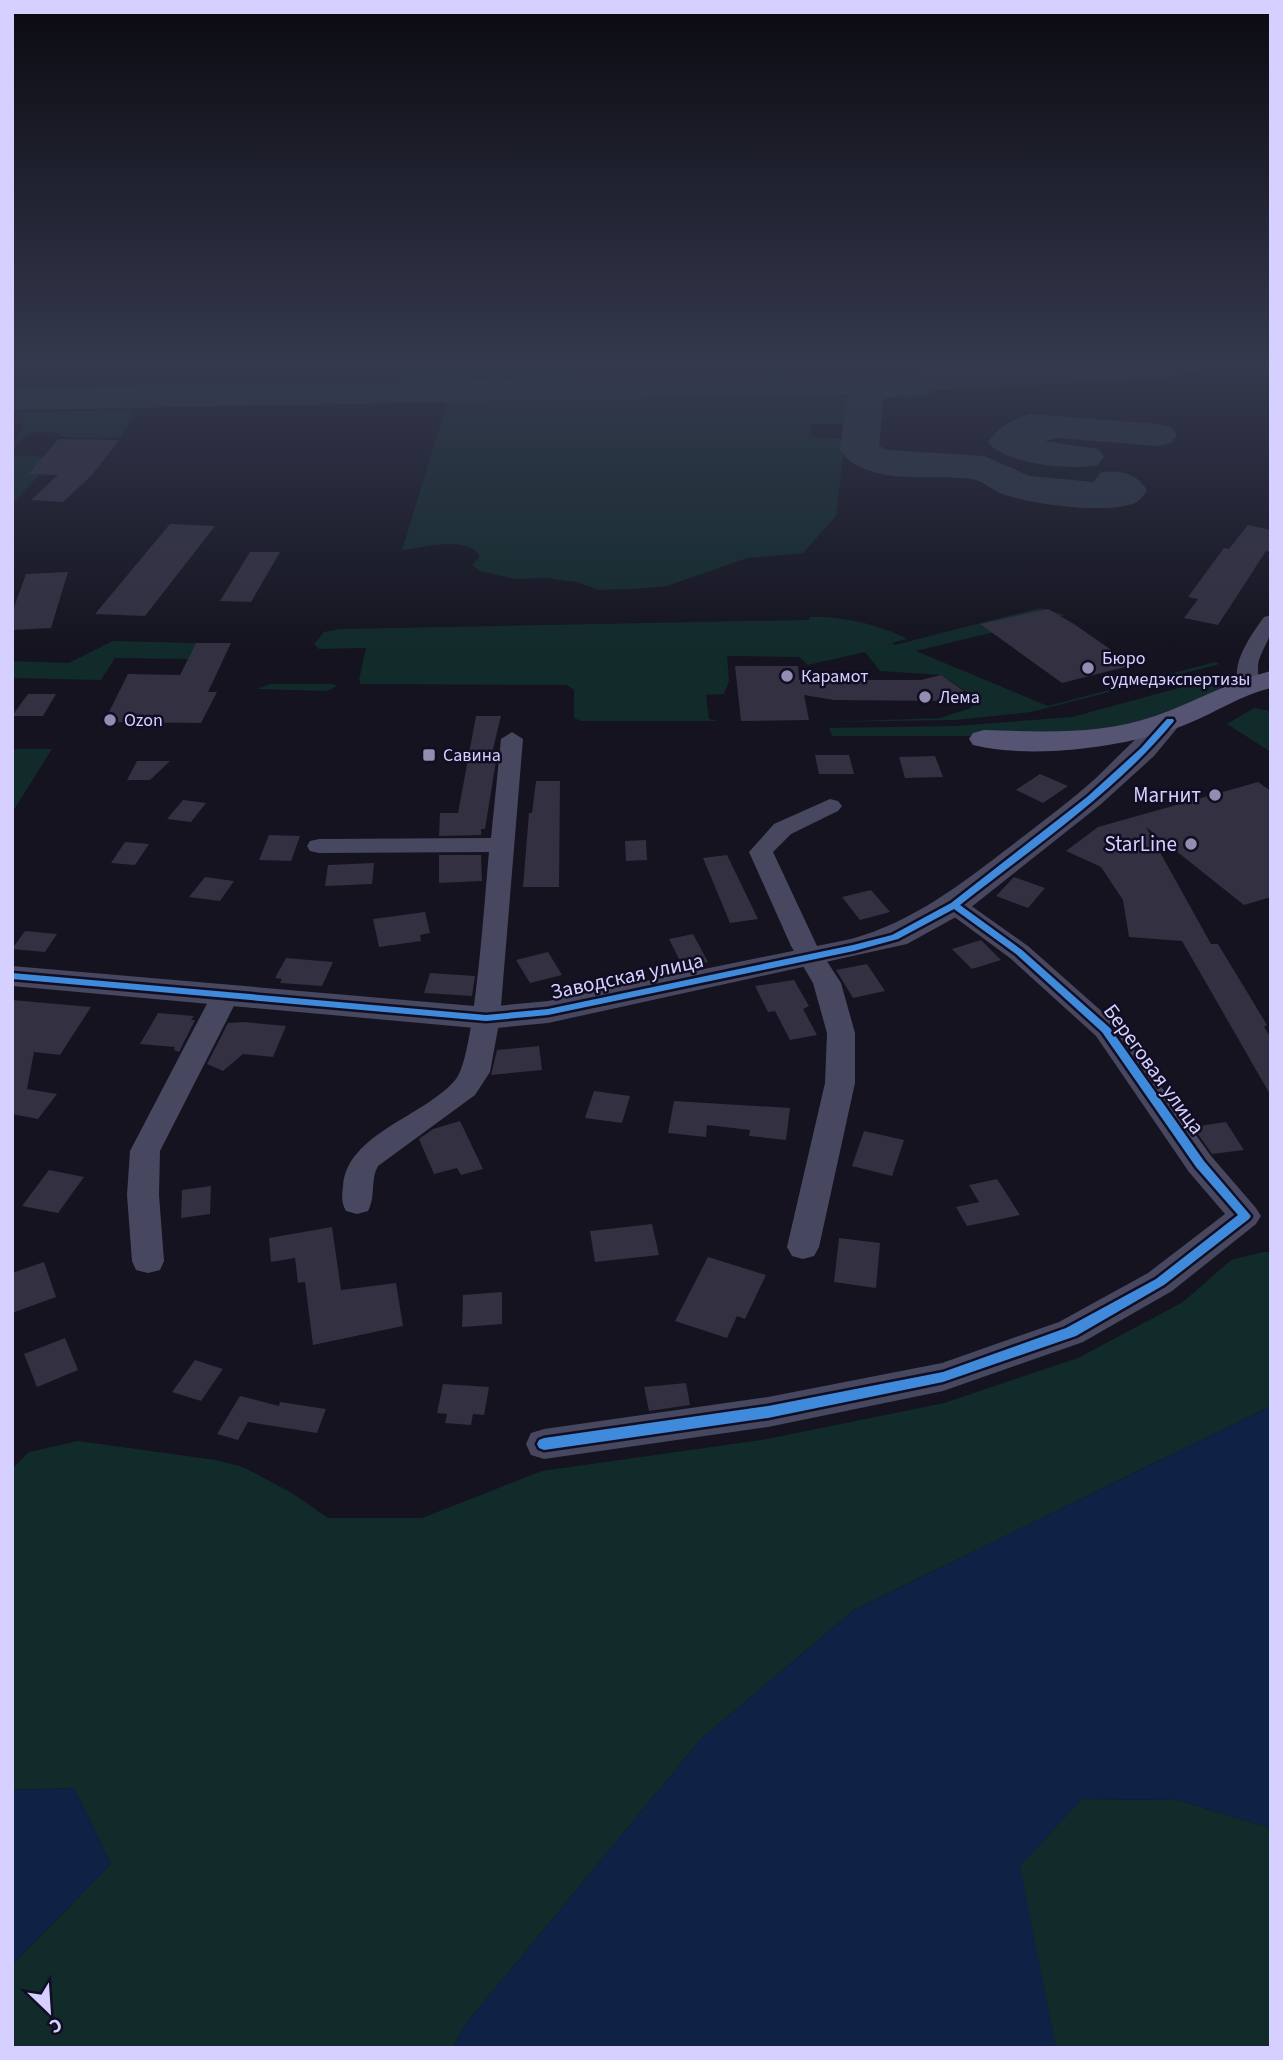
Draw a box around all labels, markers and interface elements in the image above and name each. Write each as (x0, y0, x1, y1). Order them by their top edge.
place label: Бюро судмедэкспертизы (1102, 646, 1250, 692)
marker: Бюро судмедэкспертизы (1080, 660, 1096, 676)
place label: Карамот (801, 664, 868, 689)
marker: Карамот (779, 668, 795, 684)
place label: Лема (939, 685, 980, 710)
marker: Лема (917, 689, 933, 705)
place label: Ozon (124, 708, 163, 733)
marker: Ozon (102, 712, 118, 728)
place label: Савина (443, 743, 501, 768)
marker: Савина (421, 747, 437, 763)
place label: Магнит (1133, 780, 1201, 810)
marker: Магнит (1207, 787, 1223, 803)
place label: StarLine (1104, 829, 1177, 859)
marker: StarLine (1183, 836, 1199, 852)
street label: Заводская улица (548, 945, 706, 1007)
street label: Береговая улица (1096, 997, 1212, 1141)
north arrow (14, 1976, 84, 2046)
text: С (45, 2010, 66, 2040)

